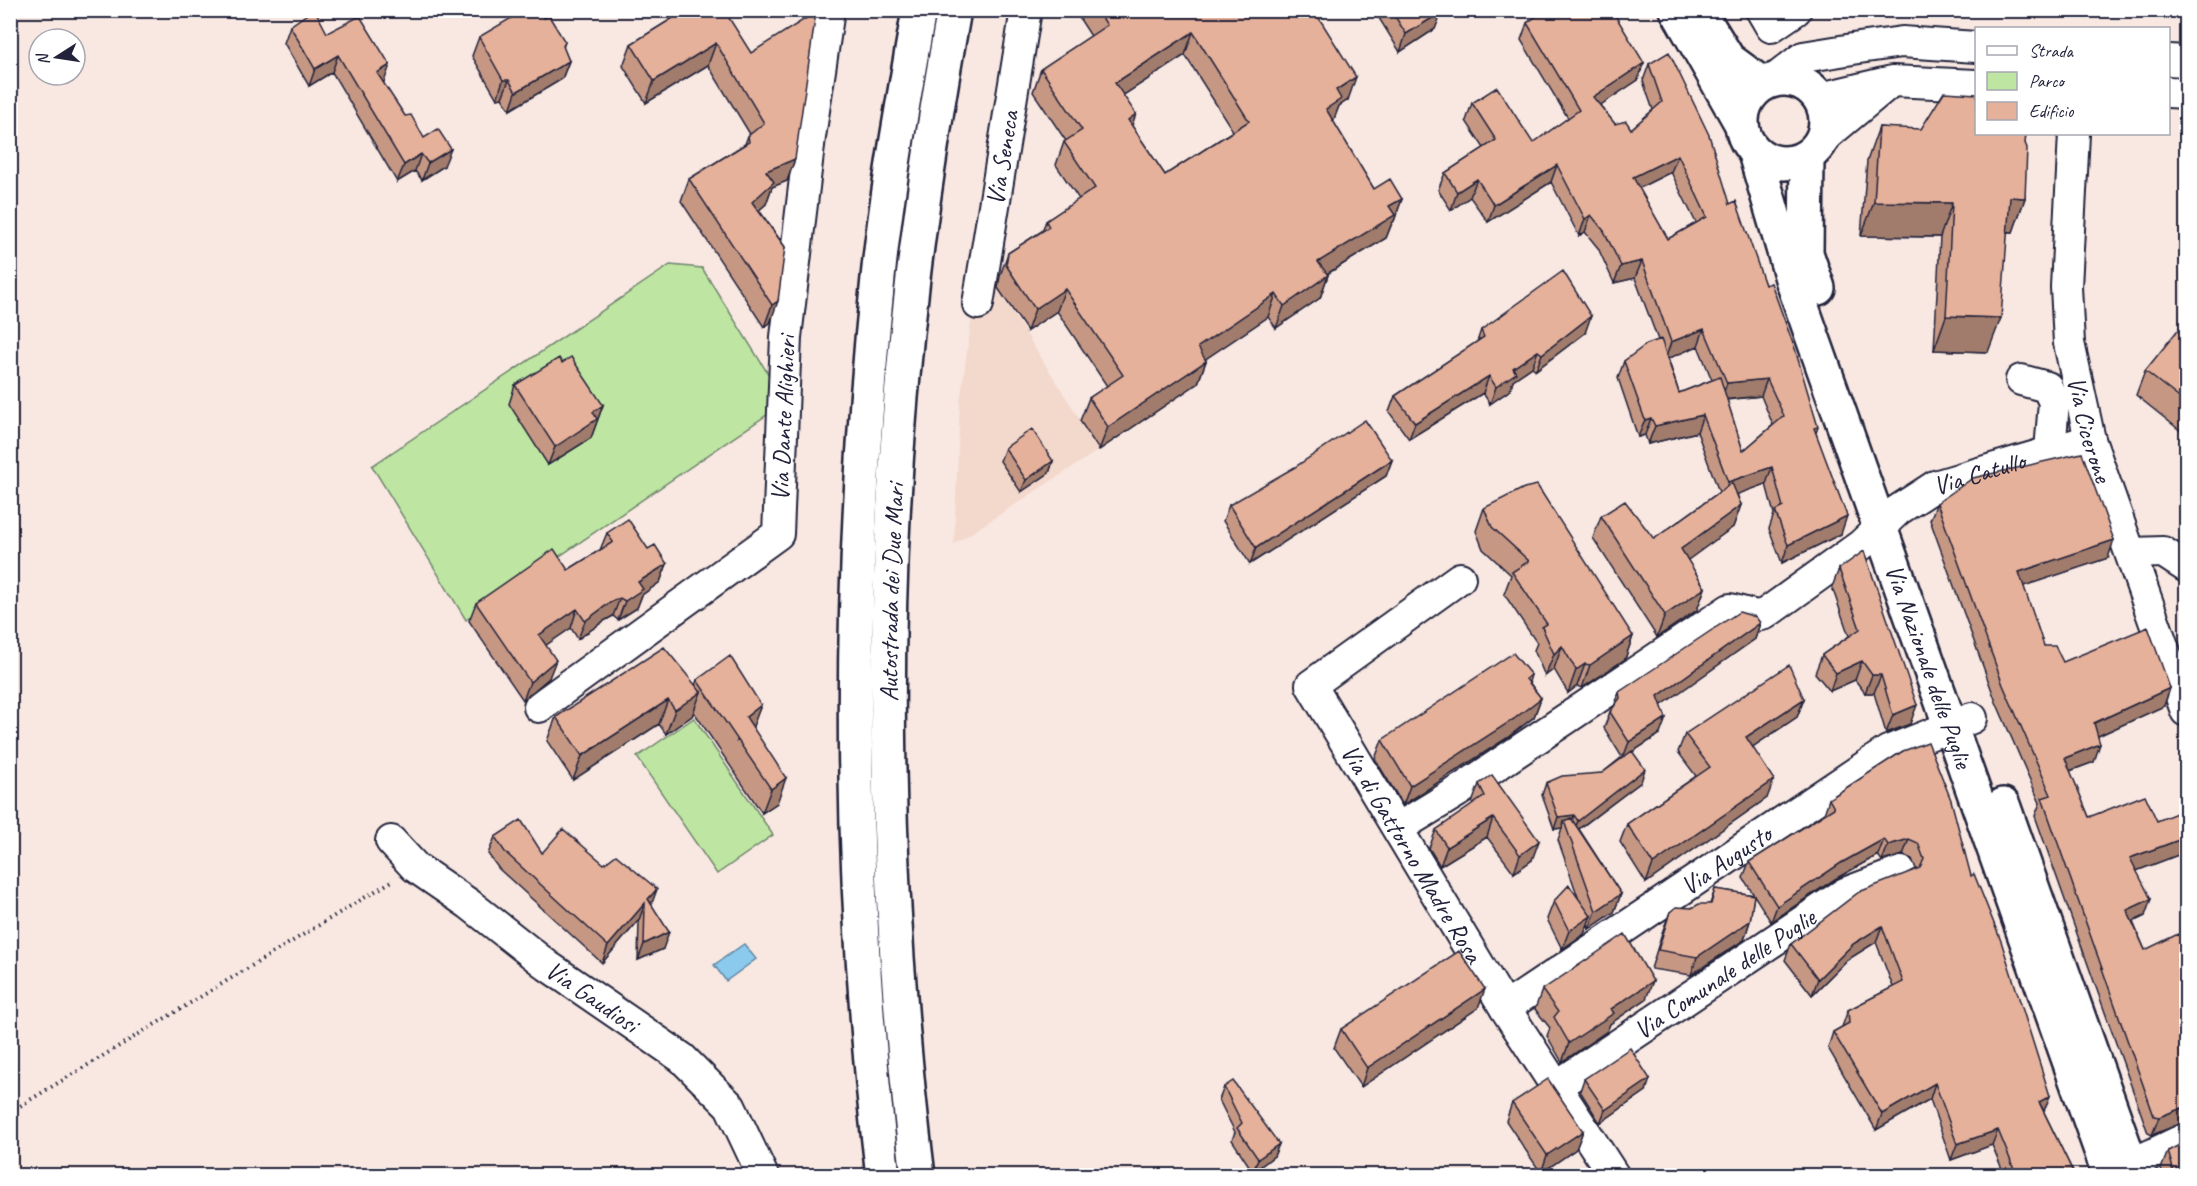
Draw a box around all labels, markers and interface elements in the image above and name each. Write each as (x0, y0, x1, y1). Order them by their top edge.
north arrow (27, 27, 87, 87)
legend (1975, 27, 2170, 135)
text: Strada (2029, 40, 2074, 62)
text: N (32, 50, 54, 67)
text: Parco (2029, 70, 2065, 92)
text: Edificio (2029, 100, 2075, 122)
street label: Via Seneca (978, 107, 1026, 208)
street label: Via Dante Alighieri (763, 331, 803, 502)
street label: Via Cicerone (2060, 373, 2121, 488)
street label: Via Catullo (1929, 443, 2031, 502)
street label: Autostrada dei Due Mari (872, 479, 912, 702)
street label: Via Nazionale delle Puglie (1878, 560, 1981, 774)
street label: Via di Gattorno Madre Rosa (1334, 738, 1491, 970)
street label: Via Augusto (1674, 816, 1780, 902)
street label: Via Comunale delle Puglie (1627, 900, 1823, 1046)
street label: Via Gaudiosi (539, 953, 648, 1042)

